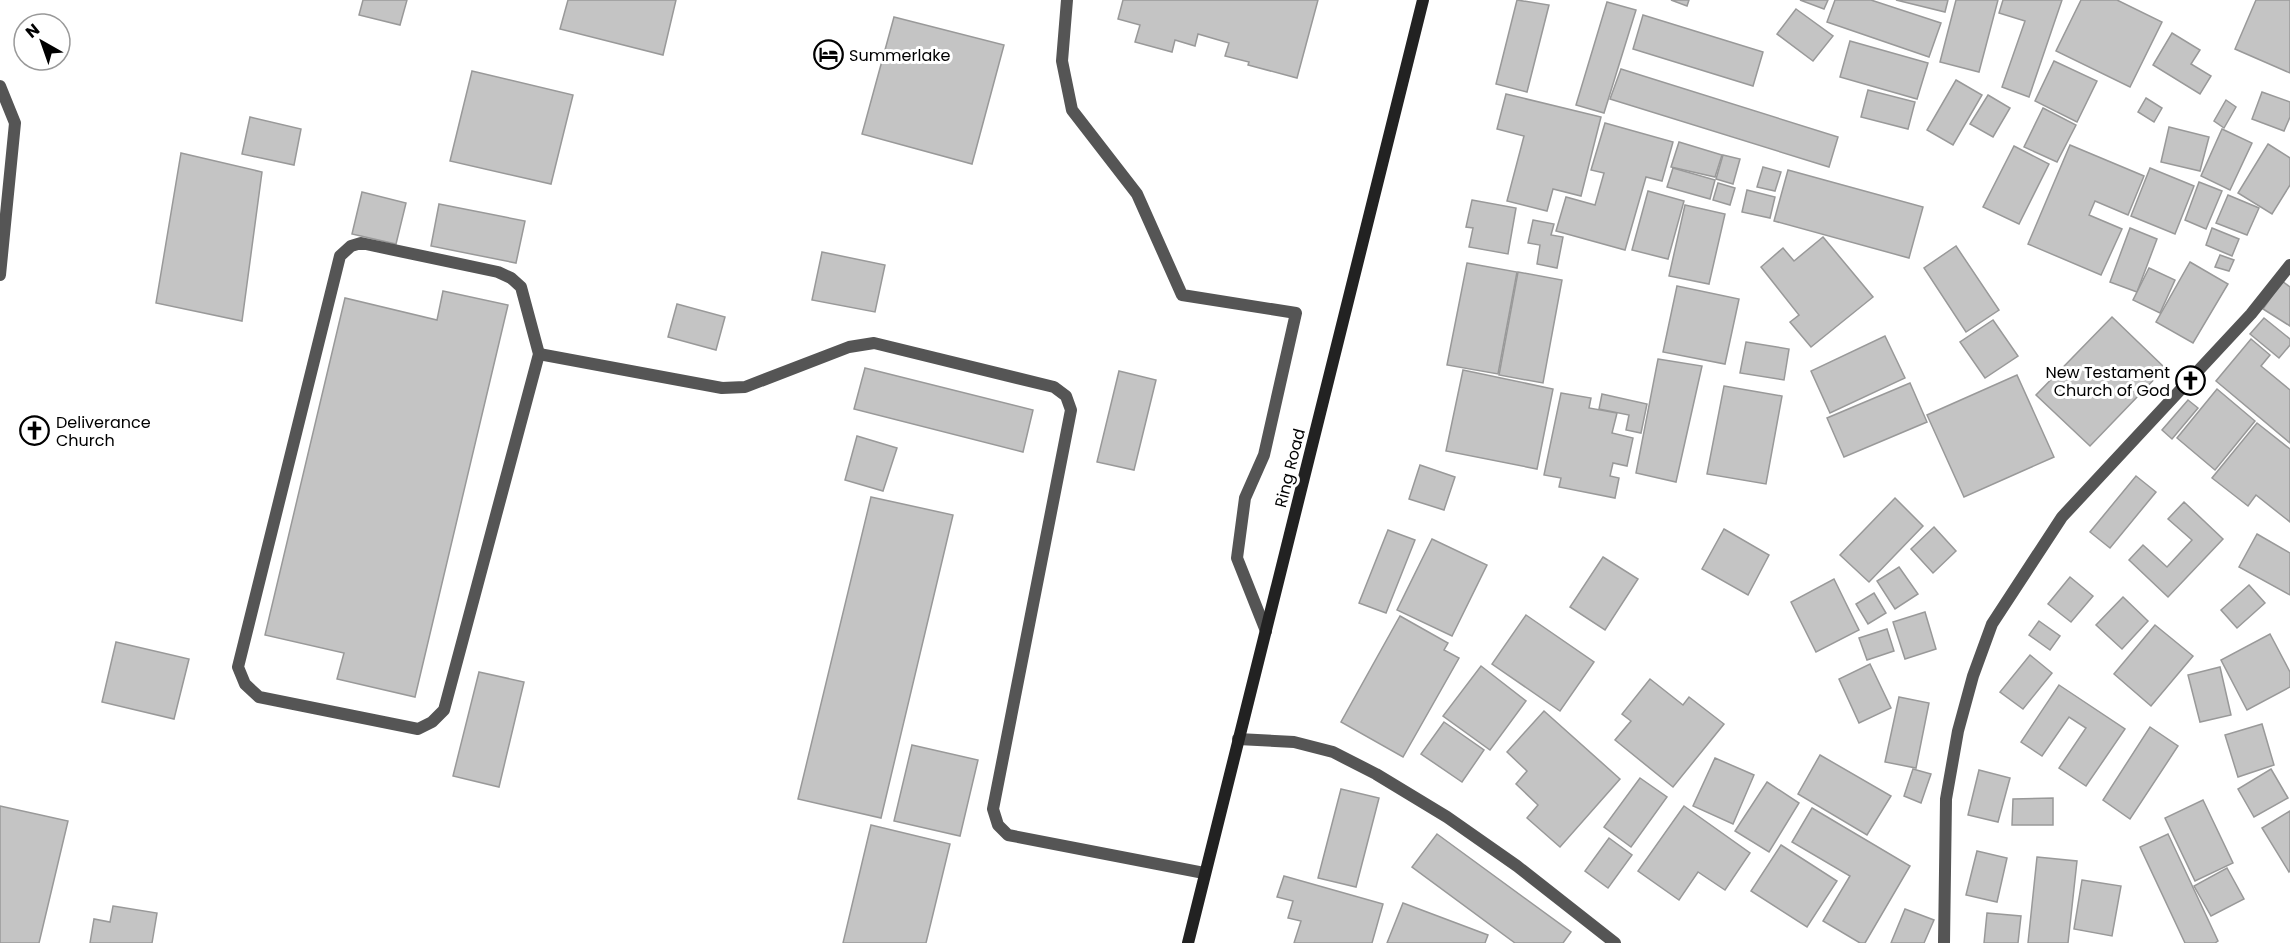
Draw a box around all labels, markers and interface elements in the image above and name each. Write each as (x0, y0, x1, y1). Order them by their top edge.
north arrow (12, 12, 72, 72)
text: N (21, 18, 45, 44)
hotel icon: Summerlake (812, 39, 844, 71)
place label: Summerlake (849, 44, 950, 67)
place label: New Testament Church of God (2045, 361, 2170, 402)
church icon: New Testament Church of God (2175, 365, 2207, 397)
place label: Deliverance Church (56, 411, 151, 452)
church icon: Deliverance Church (19, 415, 51, 447)
street label: Ring Road (1269, 426, 1311, 510)

